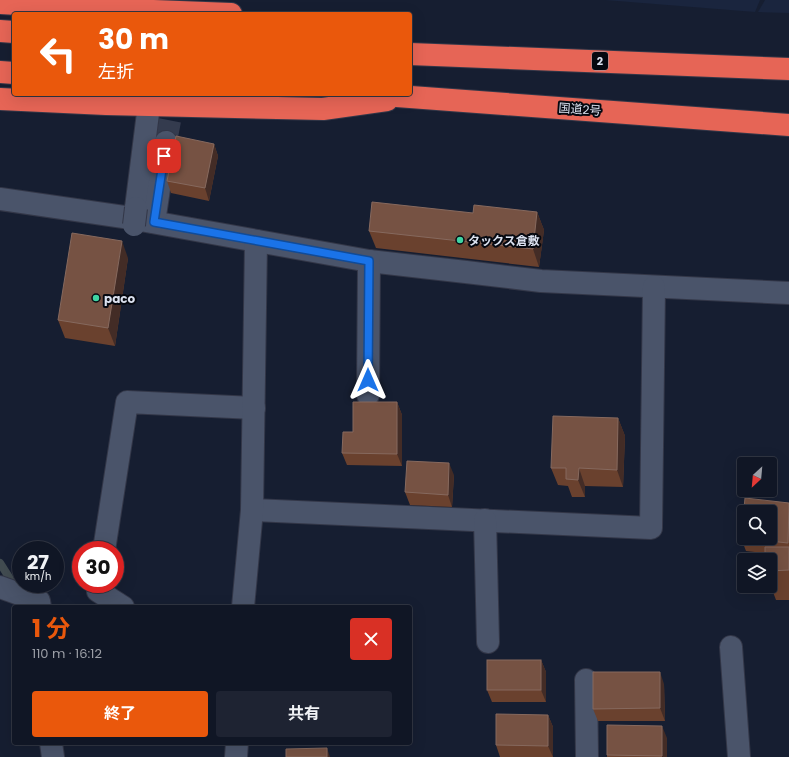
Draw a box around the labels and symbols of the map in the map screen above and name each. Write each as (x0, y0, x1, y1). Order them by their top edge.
road number: 2 (592, 52, 608, 70)
street label: 国道2号 (558, 99, 602, 119)
pin (147, 139, 181, 173)
place label: タックス倉敷 (468, 232, 540, 249)
marker: タックス倉敷 (455, 235, 465, 245)
place label: paco (104, 290, 136, 307)
marker: paco (91, 293, 101, 303)
position arrow (347, 359, 389, 401)
north arrow (737, 457, 777, 497)
speed limit sign: 30 (72, 541, 124, 593)

